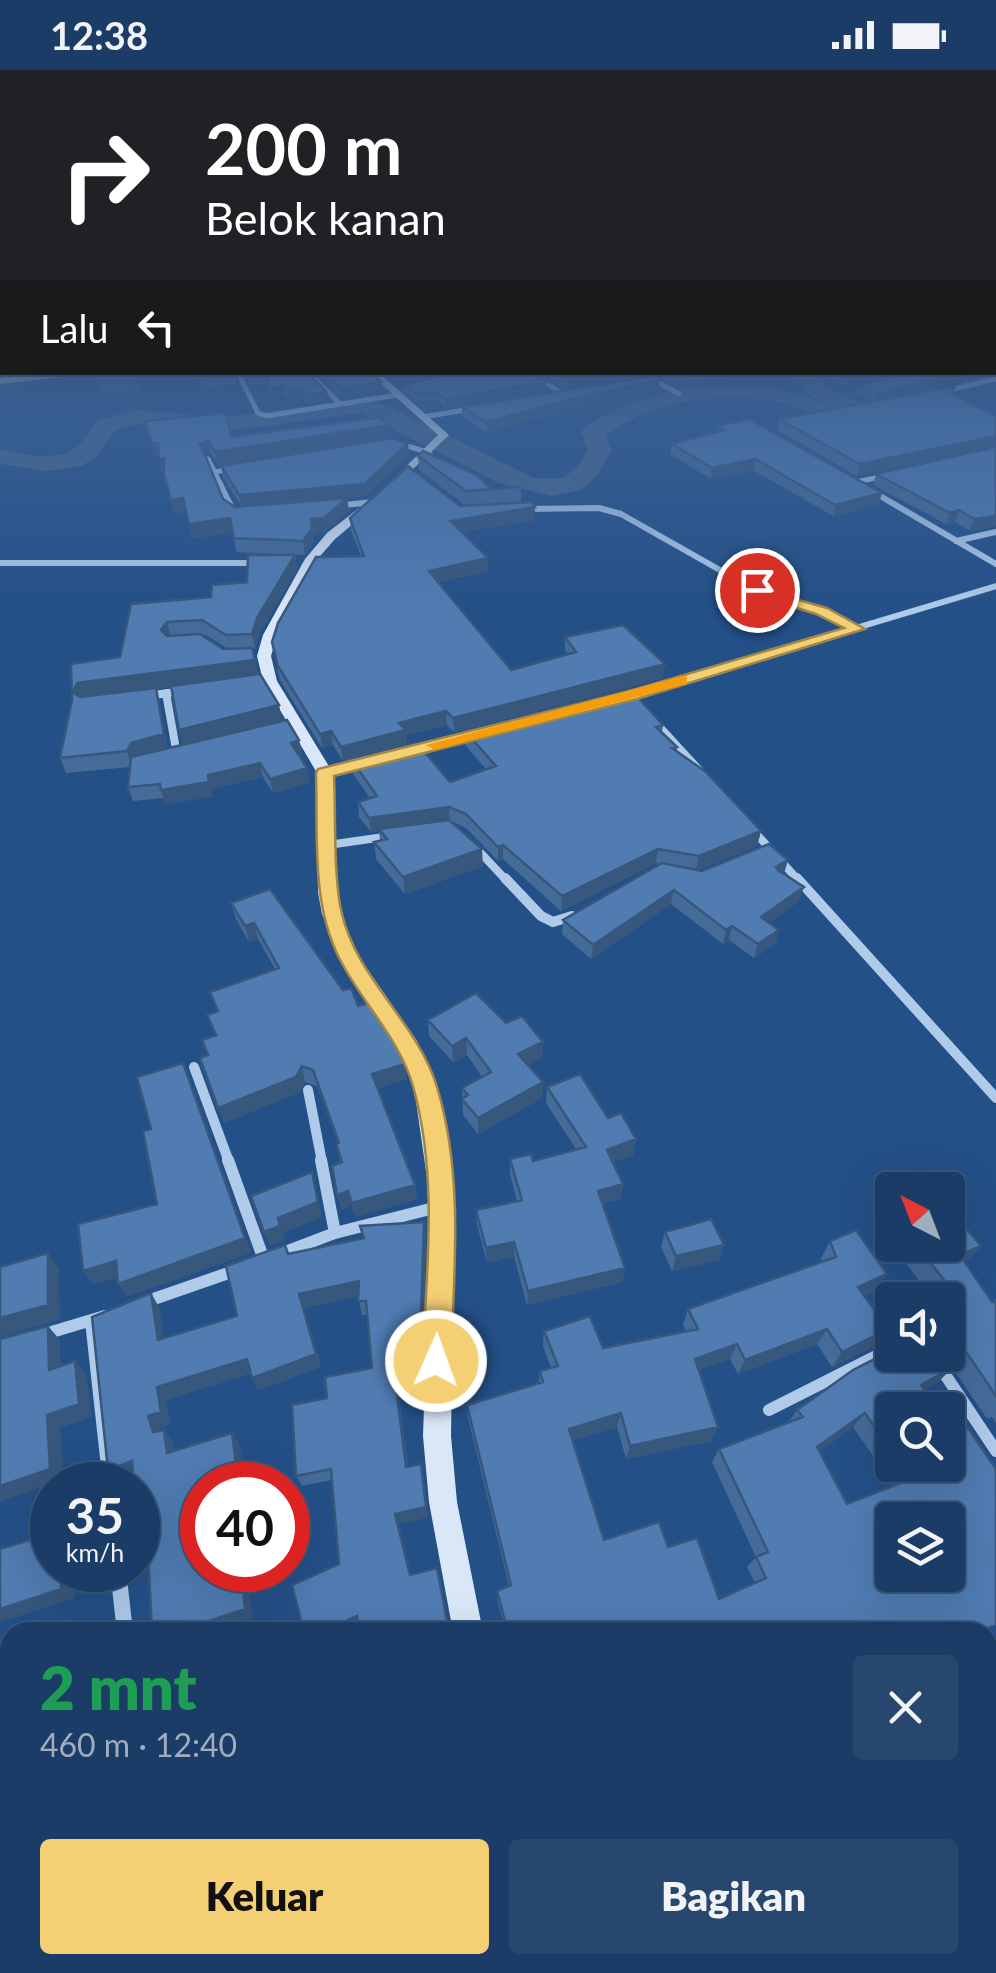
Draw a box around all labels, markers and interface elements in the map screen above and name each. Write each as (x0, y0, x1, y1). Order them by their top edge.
text: 12:38 (50, 12, 148, 58)
text: 200 m (205, 106, 402, 190)
icon: right (40, 110, 170, 240)
text: Belok kanan (205, 191, 446, 245)
icon: left (129, 300, 184, 355)
text: Lalu (40, 305, 109, 351)
pin (715, 548, 800, 633)
icon: arrive (730, 563, 785, 618)
north arrow (875, 1172, 965, 1262)
map controls (875, 1172, 965, 1592)
button: sound (875, 1282, 965, 1372)
position arrow (384, 1309, 488, 1413)
button: search (875, 1392, 965, 1482)
speed limit sign: 40 (180, 1462, 310, 1592)
text: 35 (66, 1485, 124, 1545)
button: layers (875, 1502, 965, 1592)
text: km/h (66, 1537, 124, 1567)
text: 2 mnt (40, 1651, 197, 1723)
button: close (853, 1655, 958, 1760)
text: 460 m · 12:40 (40, 1725, 237, 1764)
button: Keluar (40, 1839, 489, 1954)
button: Bagikan (509, 1839, 958, 1954)

